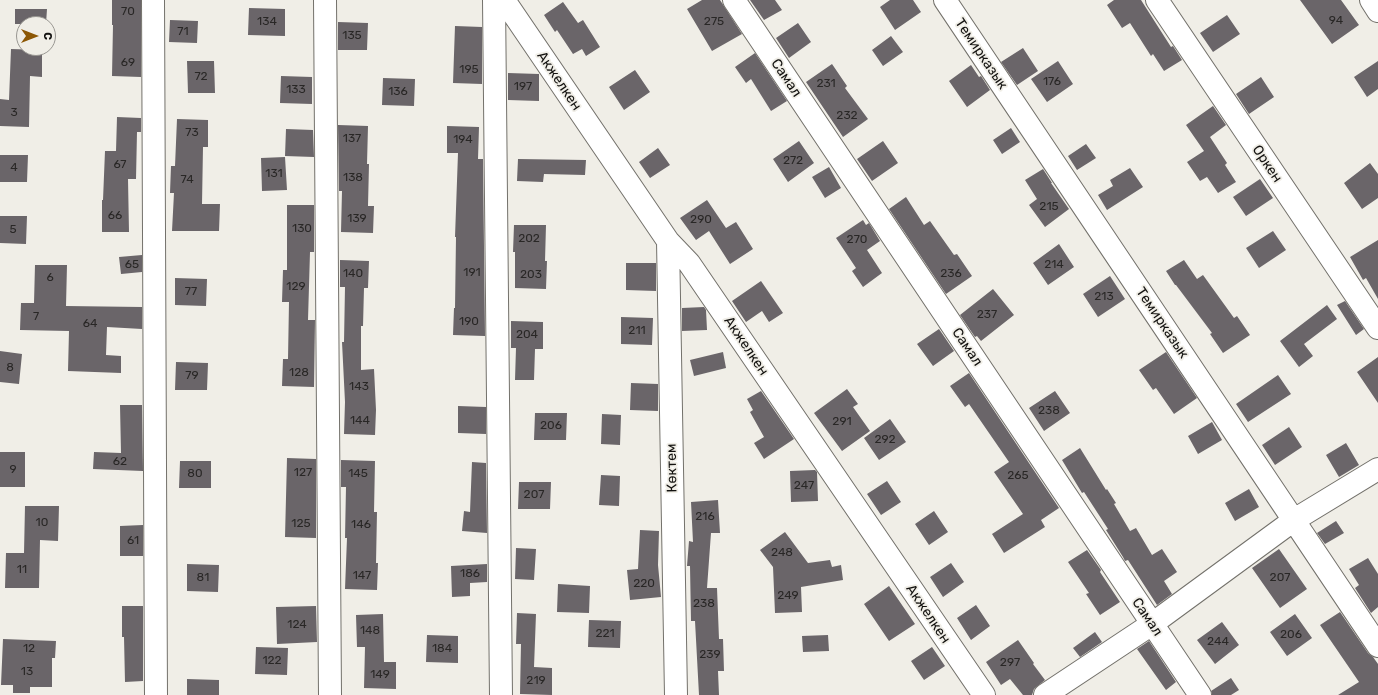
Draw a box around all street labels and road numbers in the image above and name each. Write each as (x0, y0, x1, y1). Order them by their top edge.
street label: Темирказык (951, 15, 1011, 93)
street label: Акжелкен (533, 48, 585, 114)
street label: Самал (767, 56, 805, 100)
street label: Оркен (1248, 142, 1286, 186)
street label: Темирказык (1132, 284, 1192, 362)
street label: Акжелкен (720, 313, 772, 379)
street label: Самал (948, 325, 986, 369)
street label: Көктем (663, 443, 681, 493)
street label: Акжелкен (902, 581, 954, 647)
street label: Самал (1128, 595, 1166, 639)

